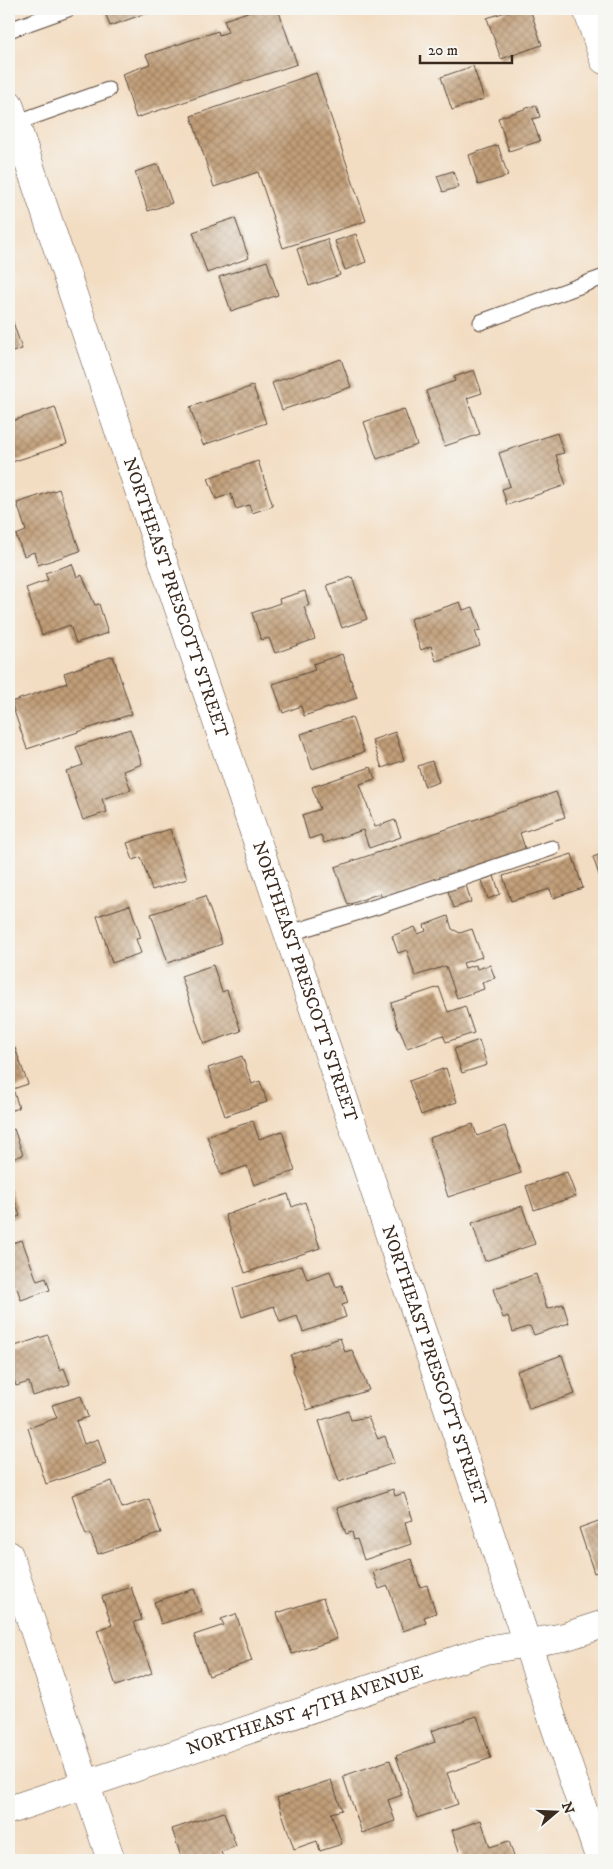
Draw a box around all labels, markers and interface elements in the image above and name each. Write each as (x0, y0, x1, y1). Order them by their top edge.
scale bar (420, 32, 513, 64)
text: 20 m (428, 41, 458, 60)
street label: NORTHEAST PRESCOTT STREET (118, 455, 233, 741)
street label: NORTHEAST PRESCOTT STREET (247, 839, 362, 1125)
street label: NORTHEAST PRESCOTT STREET (376, 1223, 491, 1509)
street label: NORTHEAST 47TH AVENUE (184, 1661, 426, 1761)
north arrow (530, 1786, 580, 1836)
text: N (557, 1800, 578, 1817)

